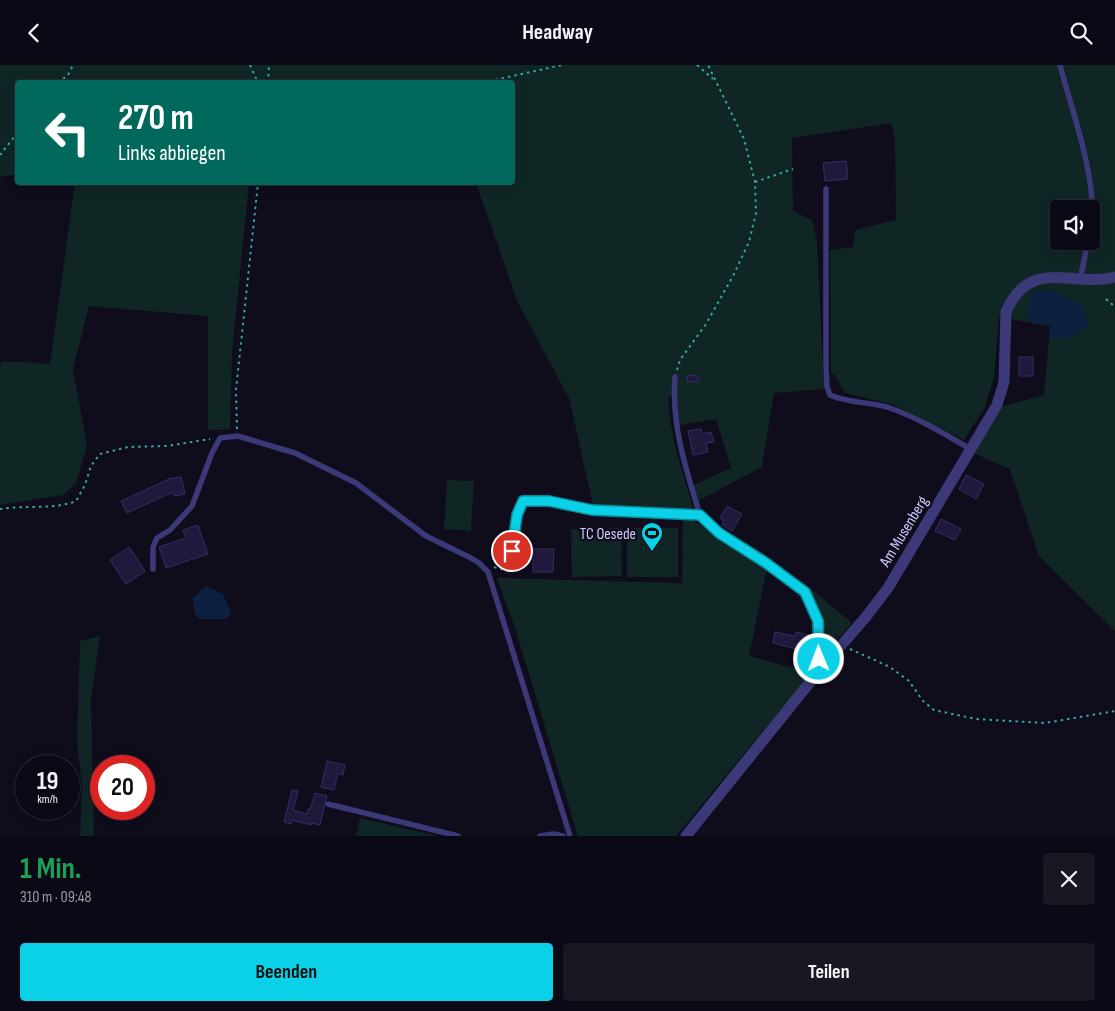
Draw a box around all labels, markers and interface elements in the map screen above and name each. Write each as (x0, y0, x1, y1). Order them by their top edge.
icon: back (20, 19, 48, 47)
text: Headway (522, 19, 593, 46)
icon: search (1067, 19, 1095, 47)
text: 270 m (118, 97, 194, 140)
icon: left (35, 100, 100, 165)
text: Links abbiegen (118, 140, 226, 167)
map controls (1050, 200, 1100, 250)
button: sound (1050, 200, 1100, 250)
street label: Am Musenberg (875, 493, 933, 571)
sports icon: TC Oesede (640, 521, 664, 552)
place label: TC Oesede (580, 525, 636, 544)
pin (491, 530, 533, 572)
icon: arrive (498, 537, 526, 565)
position arrow (792, 632, 844, 684)
speed limit sign: 20 (90, 755, 155, 820)
text: 19 (37, 766, 58, 797)
text: km/h (37, 792, 58, 807)
text: 1 Min. (20, 851, 82, 887)
button: close (1043, 853, 1095, 905)
text: 310 m · 09:48 (20, 888, 92, 907)
button: Beenden (20, 943, 553, 1001)
button: Teilen (563, 943, 1095, 1001)

